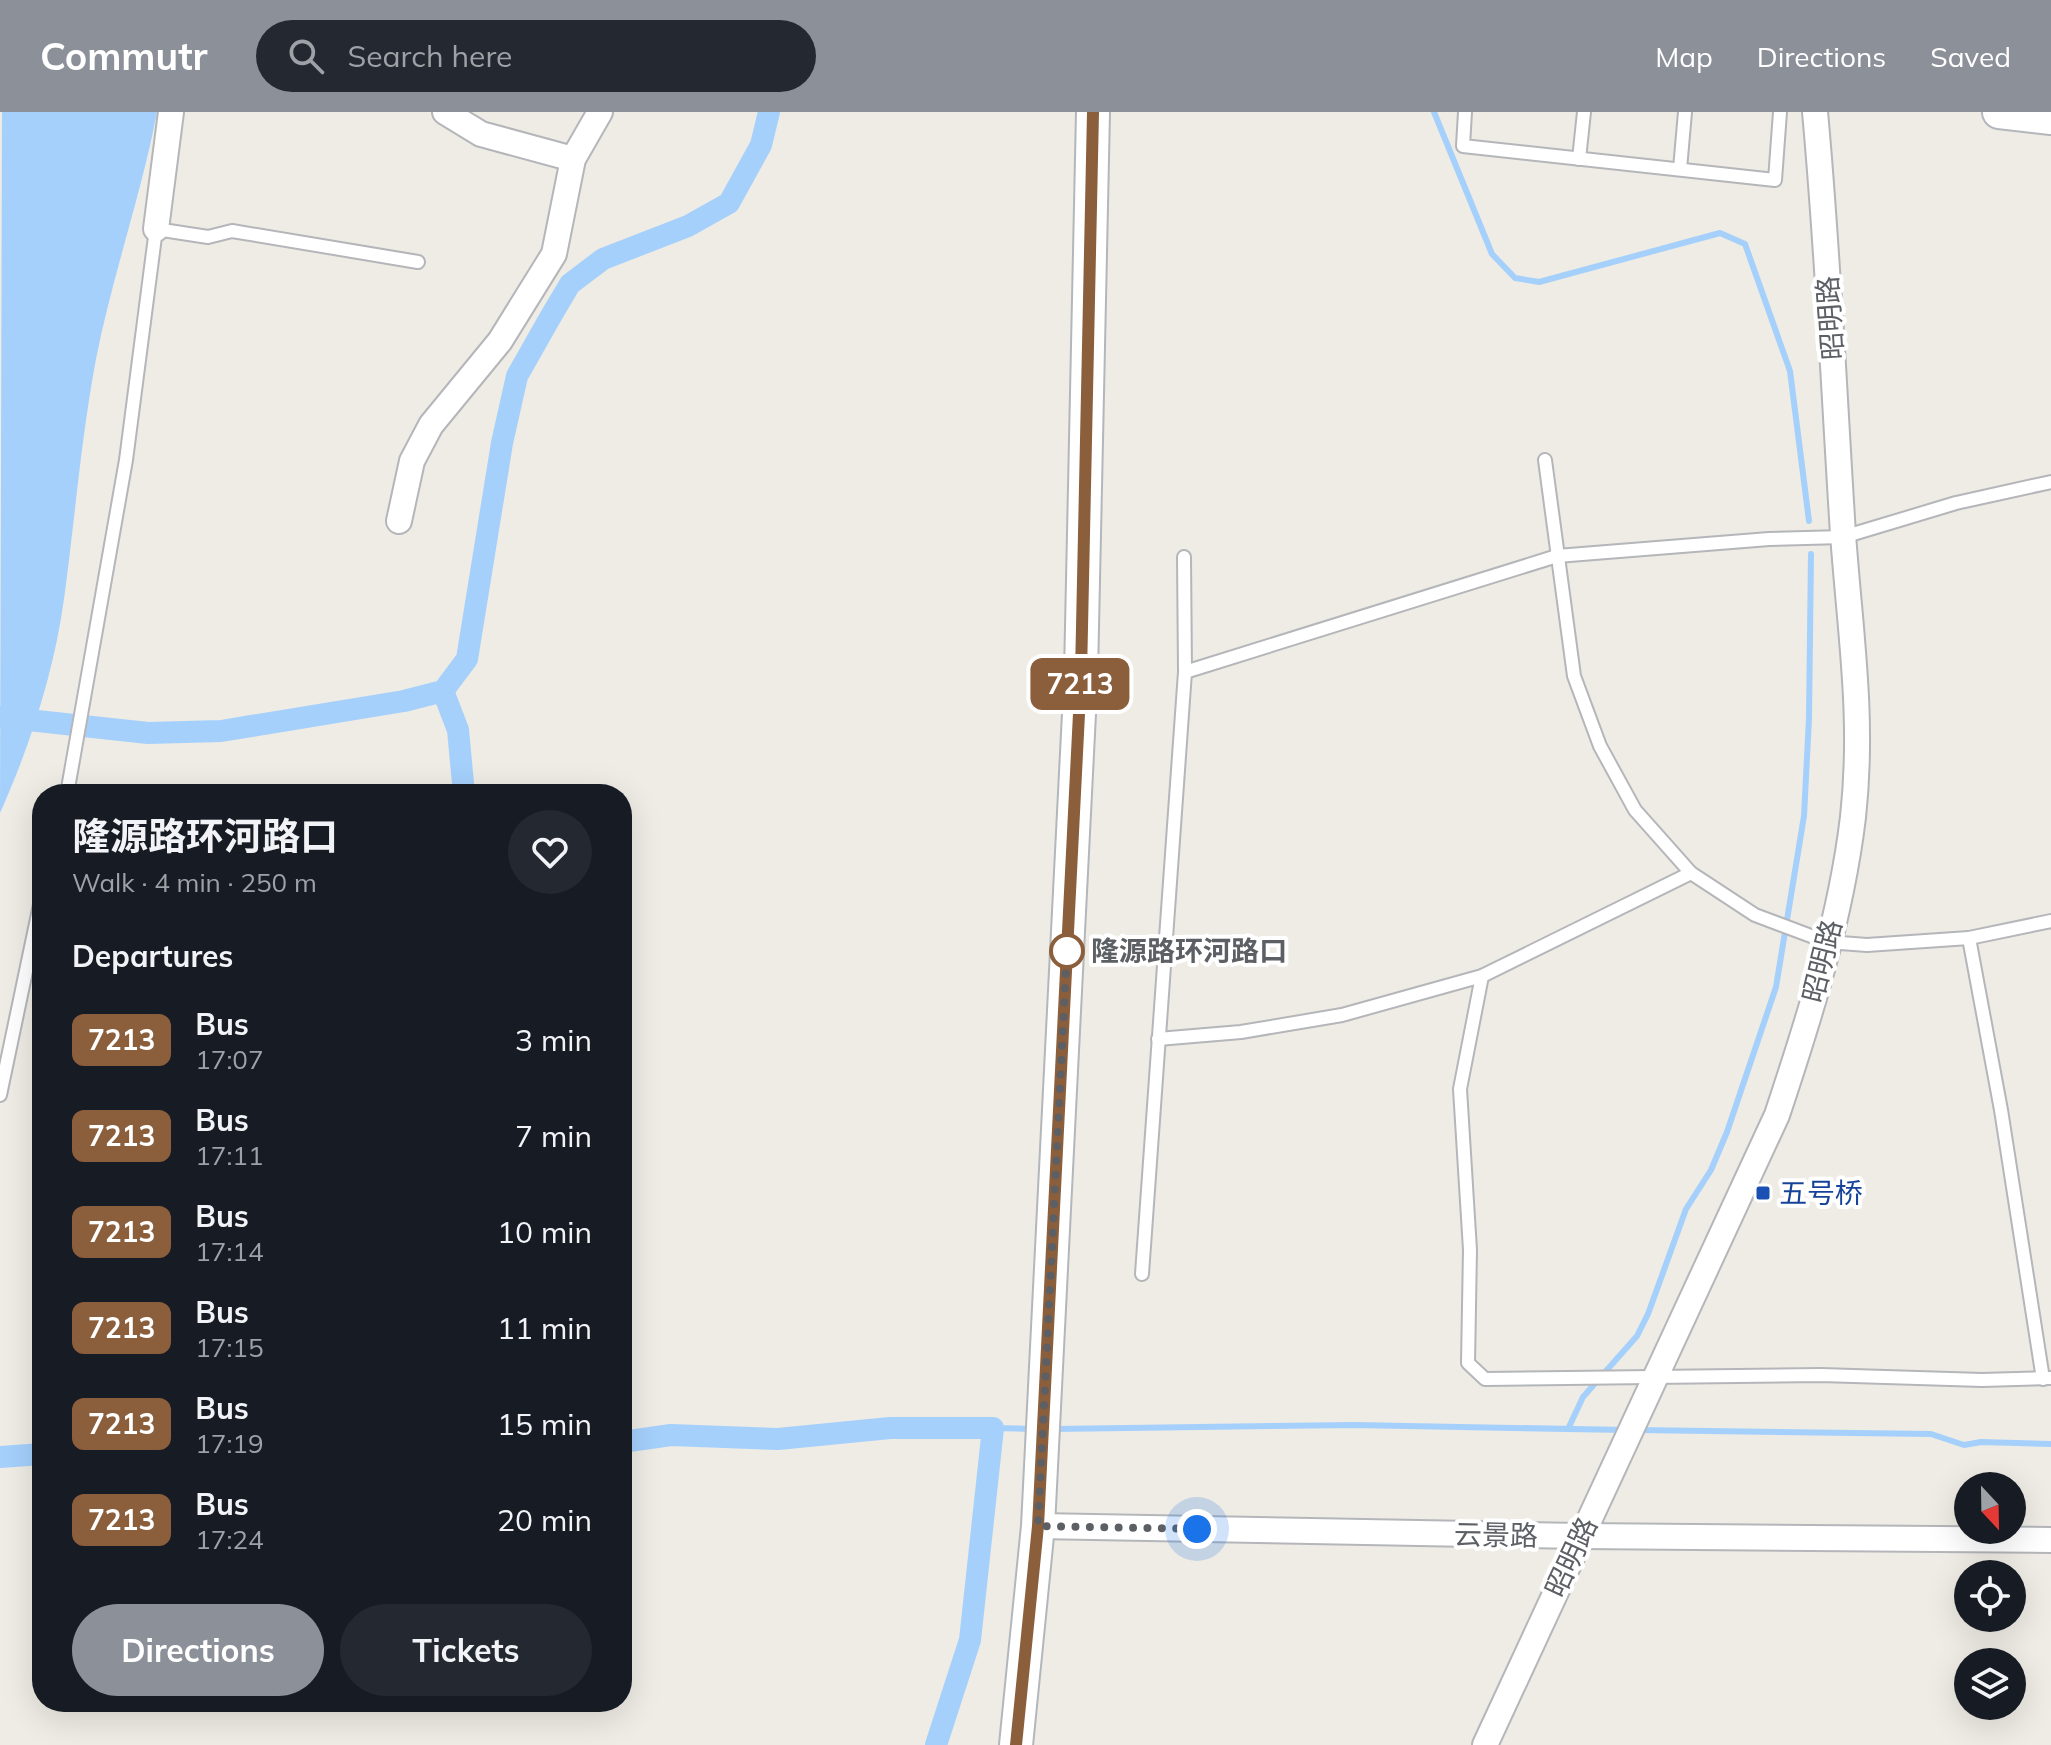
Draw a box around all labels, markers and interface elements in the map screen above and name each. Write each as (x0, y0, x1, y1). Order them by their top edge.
search box (256, 20, 816, 92)
text: Commutr (40, 32, 208, 80)
icon: search (284, 34, 328, 78)
text: Search here (348, 37, 512, 75)
text: Map (1655, 39, 1713, 74)
text: Directions (1757, 39, 1886, 74)
text: Saved (1930, 39, 2011, 74)
street label: 昭明路 (1809, 275, 1850, 361)
line badge: 7213 (1024, 658, 1136, 710)
text: 7213 (1046, 666, 1114, 701)
button: heart (508, 810, 592, 894)
text: 隆源路环河路口 (72, 812, 338, 860)
text: Walk · 4 min · 250 m (72, 866, 317, 899)
street label: 昭明路 (1794, 916, 1849, 1006)
place label: 隆源路环河路口 (1091, 933, 1287, 968)
marker: 隆源路环河路口 (1050, 934, 1084, 968)
text: Departures (72, 937, 233, 975)
text: Bus (195, 1005, 249, 1043)
text: 3 min (515, 1021, 592, 1059)
text: 7213 (88, 1022, 155, 1057)
text: 17:07 (195, 1043, 264, 1076)
text: Bus (195, 1101, 249, 1139)
text: 7 min (515, 1117, 592, 1155)
text: 7213 (88, 1118, 155, 1153)
text: 17:11 (195, 1139, 264, 1172)
place label: 五号桥 (1779, 1175, 1863, 1210)
marker: 五号桥 (1754, 1184, 1772, 1202)
text: Bus (195, 1197, 249, 1235)
text: 10 min (497, 1213, 592, 1251)
text: 7213 (88, 1214, 155, 1249)
text: 17:14 (195, 1235, 264, 1268)
text: Bus (195, 1293, 249, 1331)
text: 11 min (497, 1309, 592, 1347)
text: 7213 (88, 1310, 155, 1345)
text: 17:15 (195, 1331, 264, 1364)
text: Bus (195, 1389, 249, 1427)
text: 15 min (497, 1405, 592, 1443)
text: 7213 (88, 1406, 155, 1441)
text: 17:19 (195, 1427, 264, 1460)
north arrow (1954, 1472, 2026, 1544)
map controls (1954, 1472, 2026, 1720)
text: Bus (195, 1485, 249, 1523)
text: 20 min (497, 1501, 592, 1539)
text: 7213 (88, 1502, 155, 1537)
your location (1177, 1509, 1217, 1549)
street label: 昭明路 (1537, 1511, 1604, 1602)
street label: 云景路 (1454, 1516, 1538, 1553)
text: 17:24 (195, 1523, 264, 1556)
button: locate (1954, 1560, 2026, 1632)
button: Directions (72, 1604, 324, 1696)
button: Tickets (340, 1604, 592, 1696)
button: layers (1954, 1648, 2026, 1720)

